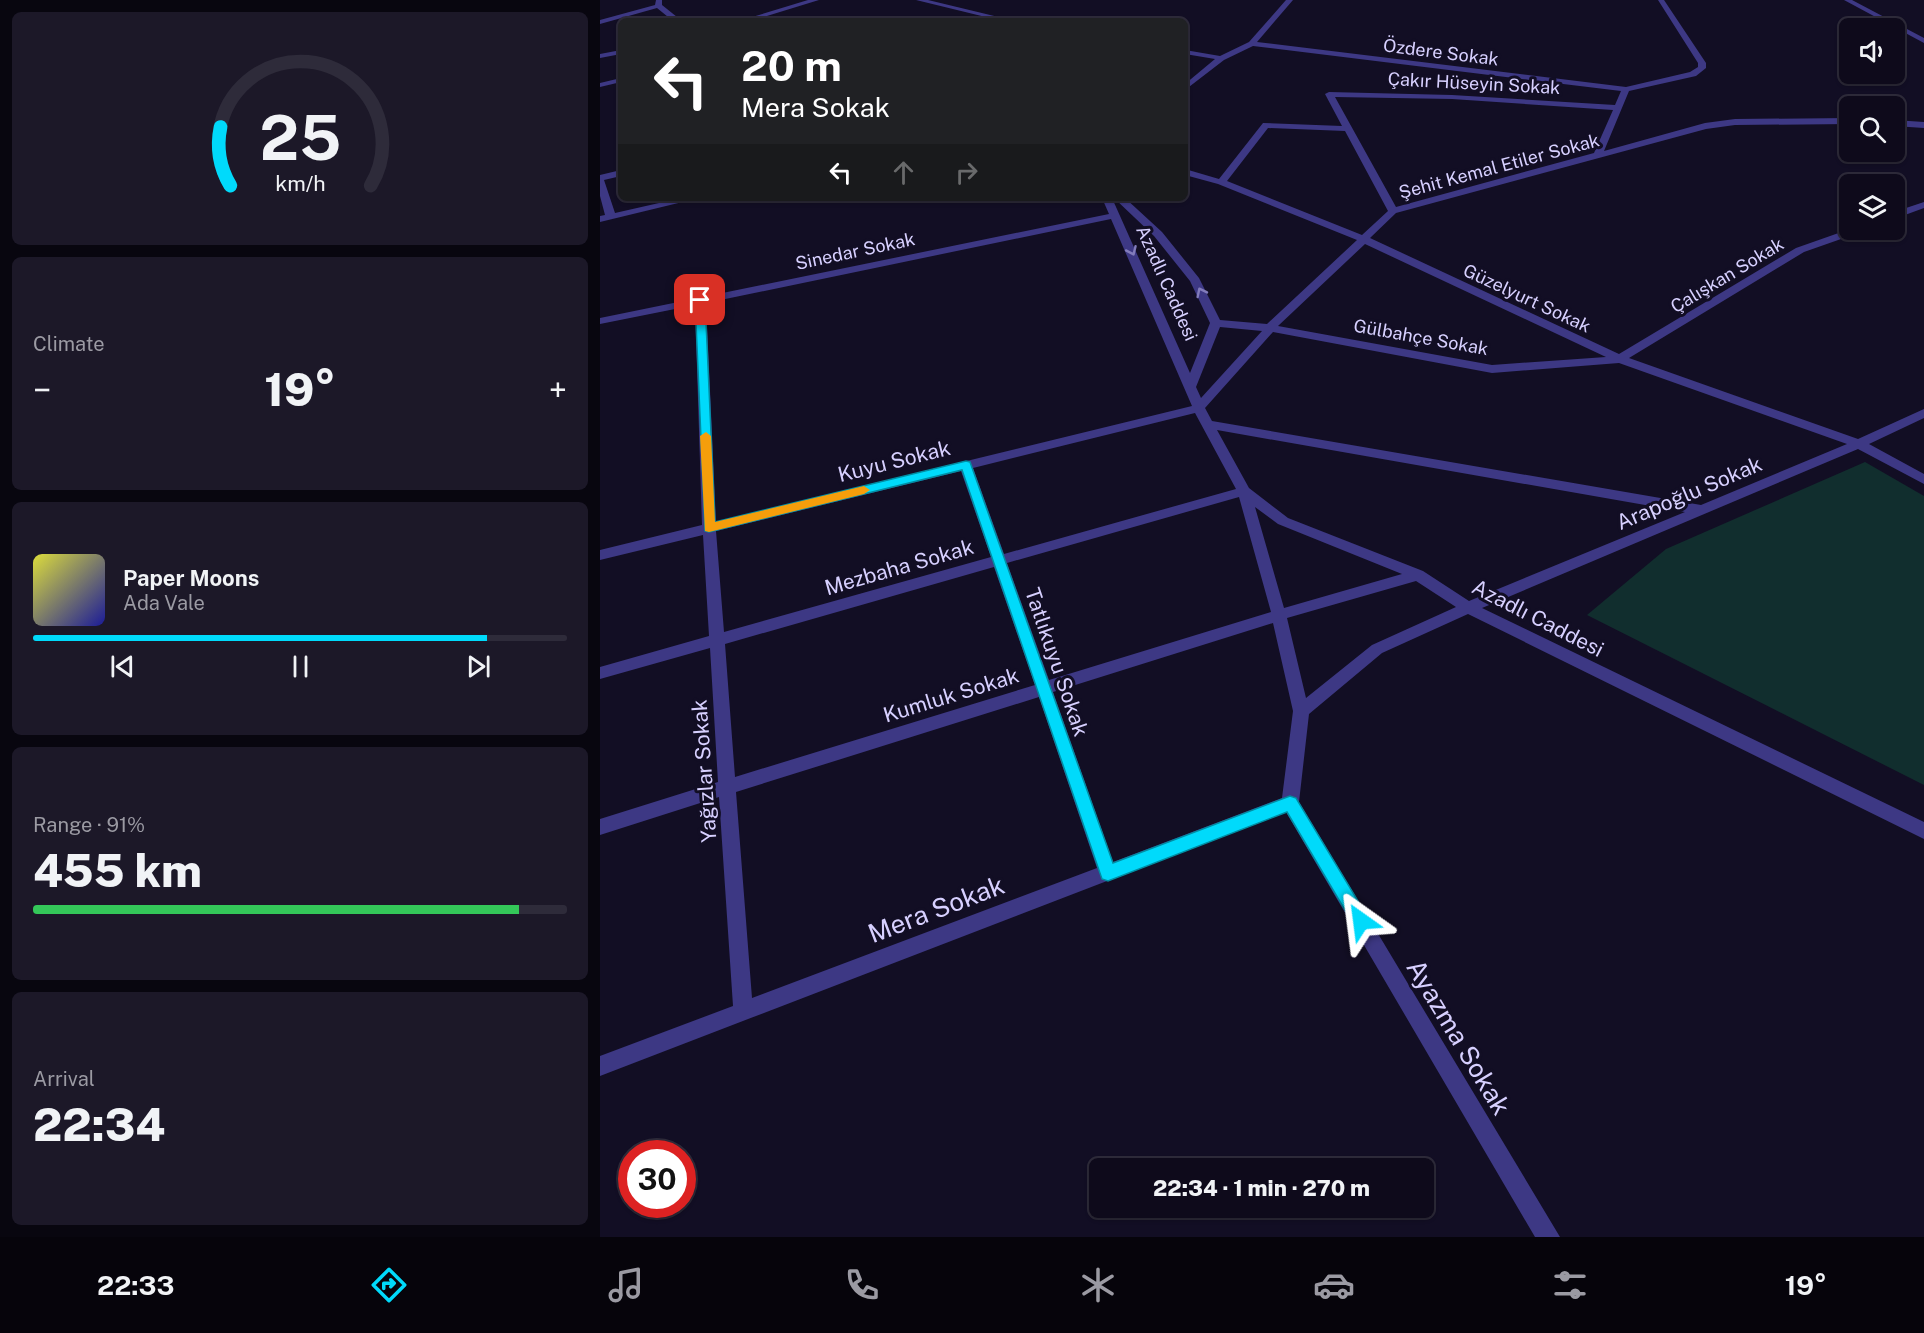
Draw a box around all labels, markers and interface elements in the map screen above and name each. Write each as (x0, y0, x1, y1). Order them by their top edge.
map controls (1839, 18, 1905, 240)
button: sound (1839, 18, 1905, 84)
street label: Özdere Sokak (1382, 34, 1500, 70)
text: 20 m (741, 41, 842, 90)
icon: left (642, 42, 720, 120)
street label: Çakır Hüseyin Sokak (1387, 68, 1561, 98)
text: Mera Sokak (741, 91, 890, 123)
button: search (1839, 96, 1905, 162)
text: 25 (259, 101, 341, 174)
street label: Şehit Kemal Etiler Sokak (1396, 129, 1602, 203)
icon: left (824, 156, 857, 189)
icon: ahead (887, 156, 920, 189)
icon: right (950, 156, 983, 189)
text: km/h (275, 171, 325, 196)
button: layers (1839, 174, 1905, 240)
street label: Azadlı Caddesi (1132, 222, 1202, 344)
street label: Sinedar Sokak (793, 228, 917, 274)
street label: Çalışkan Sokak (1667, 233, 1787, 317)
one-way arrow (1125, 245, 1137, 256)
street label: Güzelyurt Sokak (1460, 259, 1594, 337)
pin (674, 274, 725, 325)
icon: arrive (683, 283, 716, 316)
one-way arrow (1197, 288, 1208, 299)
street label: Gülbahçe Sokak (1352, 315, 1490, 359)
text: Climate (33, 332, 105, 356)
text: 19° (264, 363, 336, 416)
text: − (33, 371, 51, 409)
text: + (549, 371, 567, 409)
street label: Kuyu Sokak (835, 435, 953, 487)
street label: Arapoğlu Sokak (1612, 451, 1766, 535)
street label: Mezbaha Sokak (822, 534, 977, 600)
text: Paper Moons (123, 565, 259, 591)
street label: Azadlı Caddesi (1468, 574, 1608, 662)
street label: Tatlıkuyu Sokak (1020, 585, 1094, 740)
text: Ada Vale (123, 591, 205, 615)
icon: previous (106, 650, 139, 683)
icon: pause (284, 650, 317, 683)
icon: next (462, 650, 495, 683)
street label: Kumluk Sokak (880, 662, 1022, 727)
street label: Yağızlar Sokak (687, 698, 721, 843)
text: Range · 91% (33, 813, 145, 837)
text: 455 km (33, 844, 202, 897)
street label: Mera Sokak (864, 869, 1008, 949)
position arrow (1329, 889, 1393, 953)
street label: Ayazma Sokak (1400, 954, 1518, 1120)
text: Arrival (33, 1067, 95, 1091)
text: 22:34 (33, 1098, 165, 1151)
speed limit sign: 30 (618, 1140, 696, 1218)
text: 22:34 · 1 min · 270 m (1153, 1175, 1370, 1201)
icon: directions (368, 1264, 410, 1306)
icon: music (605, 1264, 647, 1306)
icon: phone (841, 1264, 883, 1306)
icon: climate (1077, 1264, 1119, 1306)
icon: car (1313, 1264, 1355, 1306)
icon: filters (1549, 1264, 1591, 1306)
text: 22:33 (97, 1269, 174, 1301)
text: 19° (1785, 1269, 1827, 1301)

